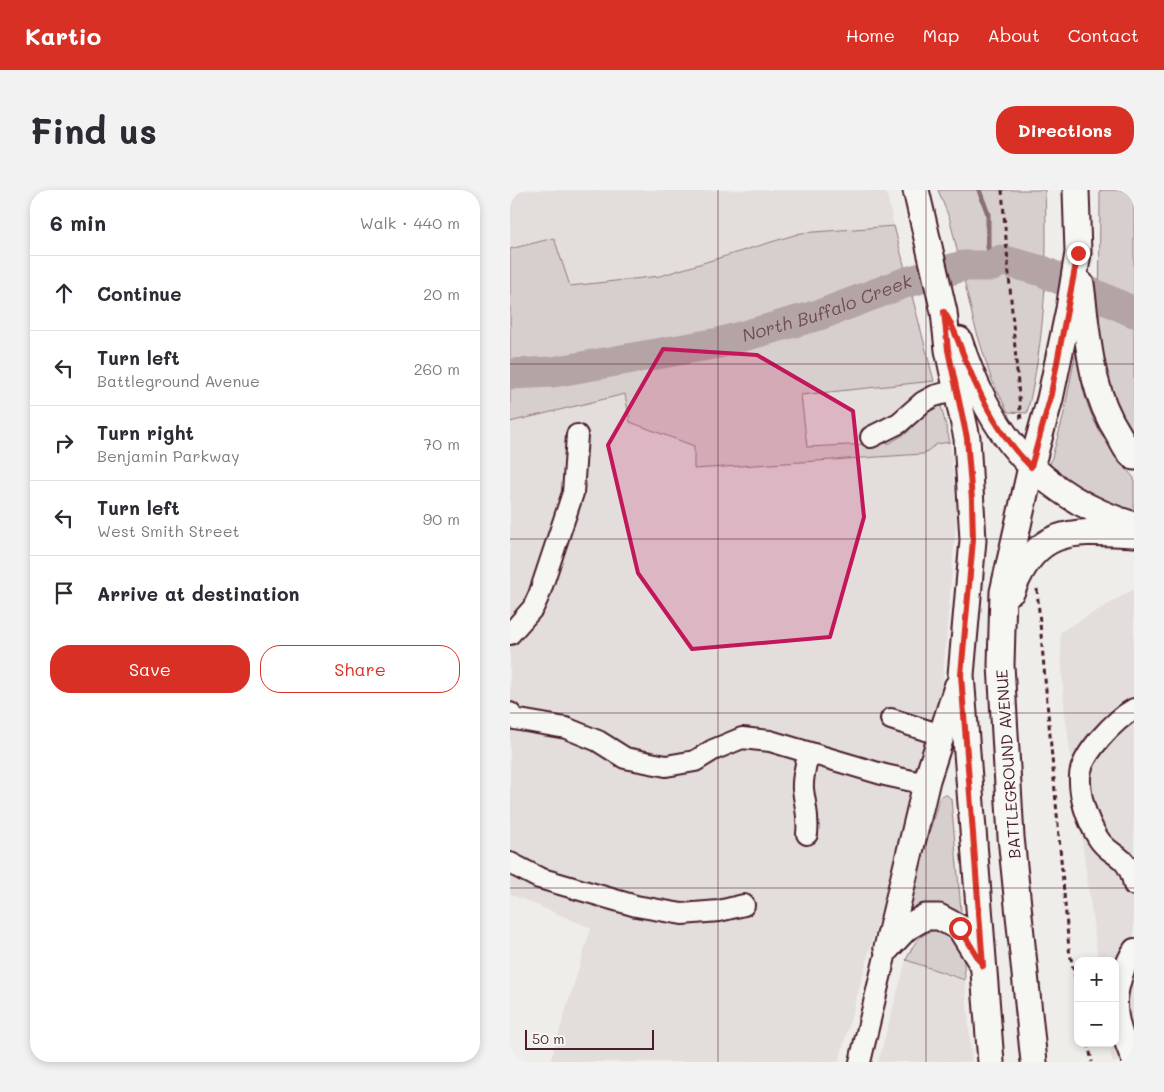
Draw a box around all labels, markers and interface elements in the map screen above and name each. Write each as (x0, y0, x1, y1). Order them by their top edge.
text: Kartio (25, 20, 101, 51)
text: Home (846, 23, 895, 47)
text: Map (923, 23, 959, 47)
text: About (987, 23, 1040, 47)
text: Contact (1068, 23, 1139, 47)
button: Directions (996, 106, 1134, 154)
text: Find us (30, 107, 157, 153)
text: 6 min (50, 209, 106, 236)
text: Walk · 440 m (360, 212, 460, 233)
route end (1067, 242, 1090, 265)
water label: North Buffalo Creek (739, 268, 915, 347)
icon: ahead (50, 279, 78, 307)
text: Continue (97, 281, 182, 306)
text: 20 m (423, 283, 460, 304)
text: Turn left (97, 345, 180, 370)
icon: left (50, 354, 78, 382)
text: 260 m (414, 358, 460, 379)
text: Battleground Avenue (97, 370, 260, 391)
text: Turn right (97, 420, 194, 445)
icon: right (50, 429, 78, 457)
text: 70 m (423, 433, 460, 454)
text: Benjamin Parkway (97, 445, 240, 466)
text: Turn left (97, 495, 180, 520)
icon: left (50, 504, 78, 532)
text: 90 m (423, 508, 460, 529)
text: West Smith Street (97, 520, 240, 541)
icon: arrive (50, 579, 78, 607)
text: Arrive at destination (97, 581, 300, 606)
button: Save (50, 645, 250, 693)
button: Share (260, 645, 460, 693)
street label: BATTLEGROUND AVENUE (990, 669, 1025, 859)
route start (949, 917, 972, 940)
map controls (1074, 957, 1119, 1047)
button: + (1074, 957, 1119, 1002)
button: − (1074, 1002, 1119, 1047)
scale bar (525, 1027, 654, 1050)
text: 50 m (532, 1029, 564, 1048)

